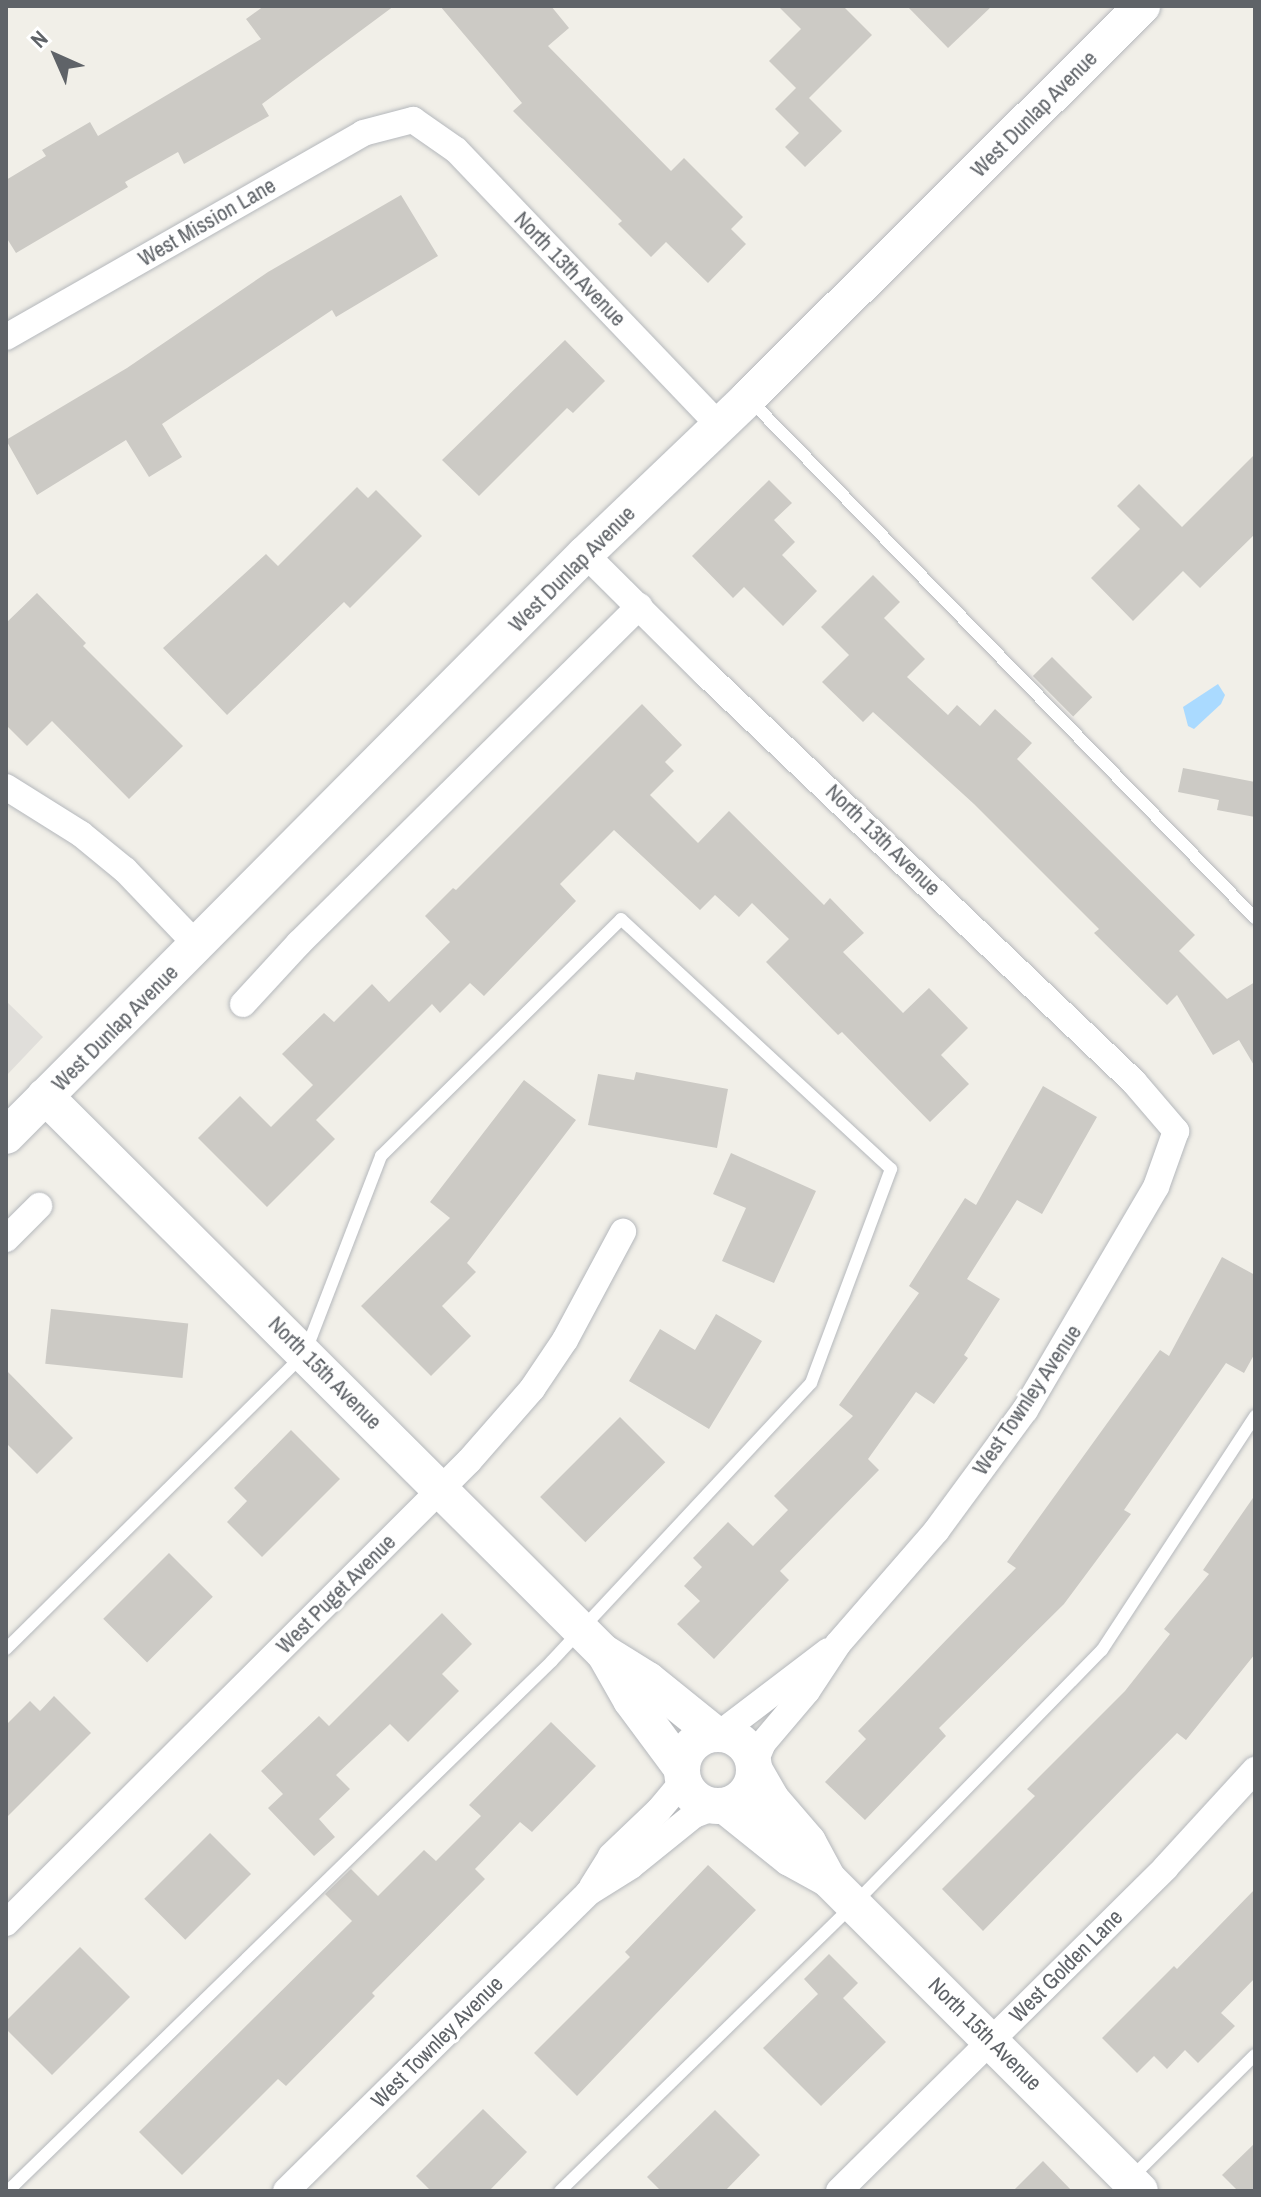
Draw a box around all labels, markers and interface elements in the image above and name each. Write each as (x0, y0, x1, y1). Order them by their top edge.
north arrow (16, 16, 96, 96)
text: N (24, 24, 54, 54)
street label: West Dunlap Avenue (965, 45, 1103, 183)
street label: West Mission Lane (134, 172, 280, 272)
street label: North 13th Avenue (508, 206, 632, 332)
street label: West Dunlap Avenue (503, 500, 641, 638)
street label: North 13th Avenue (820, 778, 946, 902)
street label: West Dunlap Avenue (46, 959, 184, 1097)
street label: North 15th Avenue (263, 1311, 387, 1435)
street label: West Townley Avenue (967, 1319, 1087, 1481)
street label: West Puget Avenue (271, 1529, 401, 1659)
street label: West Golden Lane (1004, 1904, 1128, 2028)
street label: West Townley Avenue (365, 1970, 509, 2114)
street label: North 15th Avenue (923, 1972, 1047, 2096)

